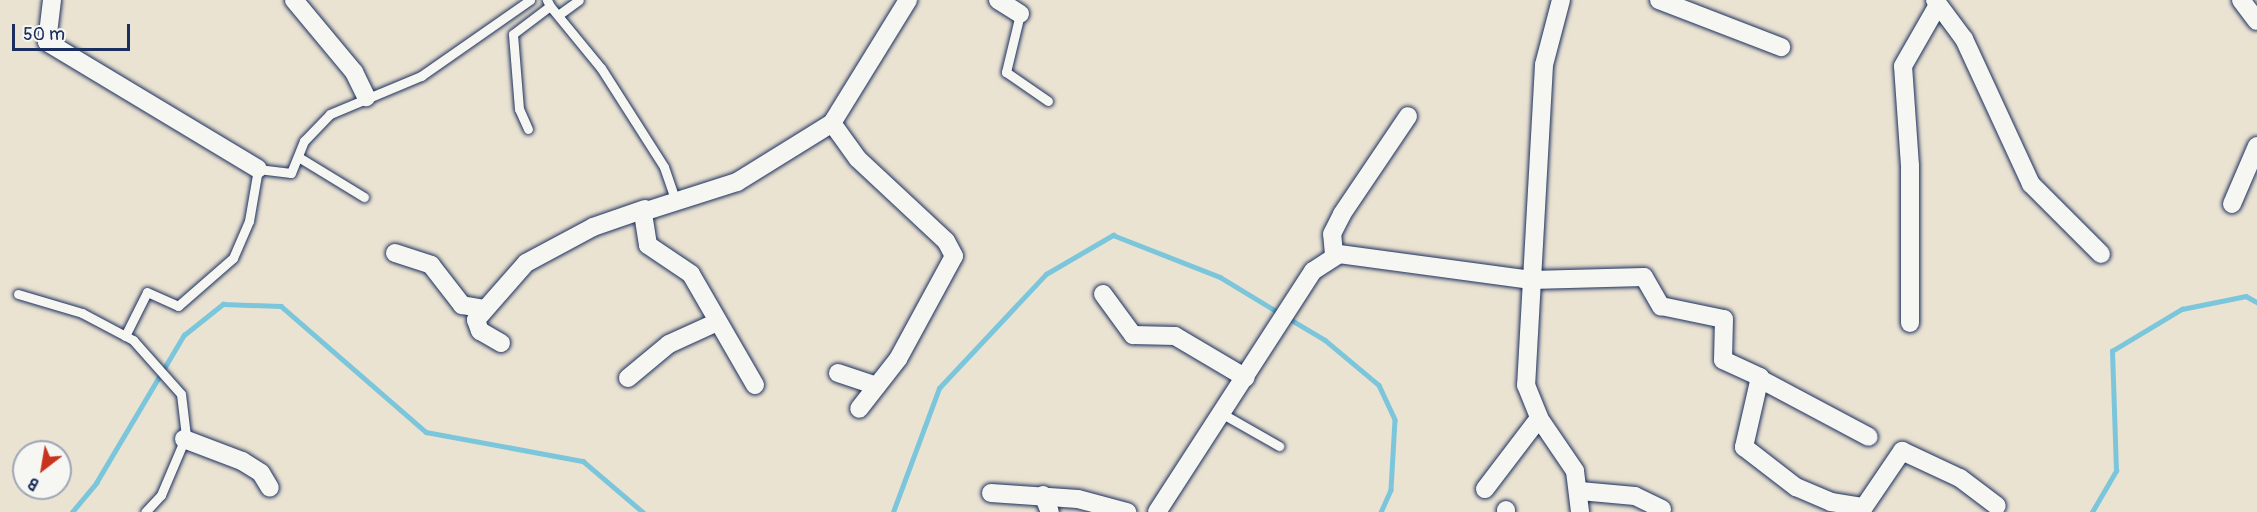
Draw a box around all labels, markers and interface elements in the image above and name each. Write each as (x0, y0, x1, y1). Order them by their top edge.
scale bar (15, 12, 134, 50)
text: 50 m (23, 23, 65, 46)
north arrow (12, 440, 72, 500)
text: B (25, 473, 43, 495)

